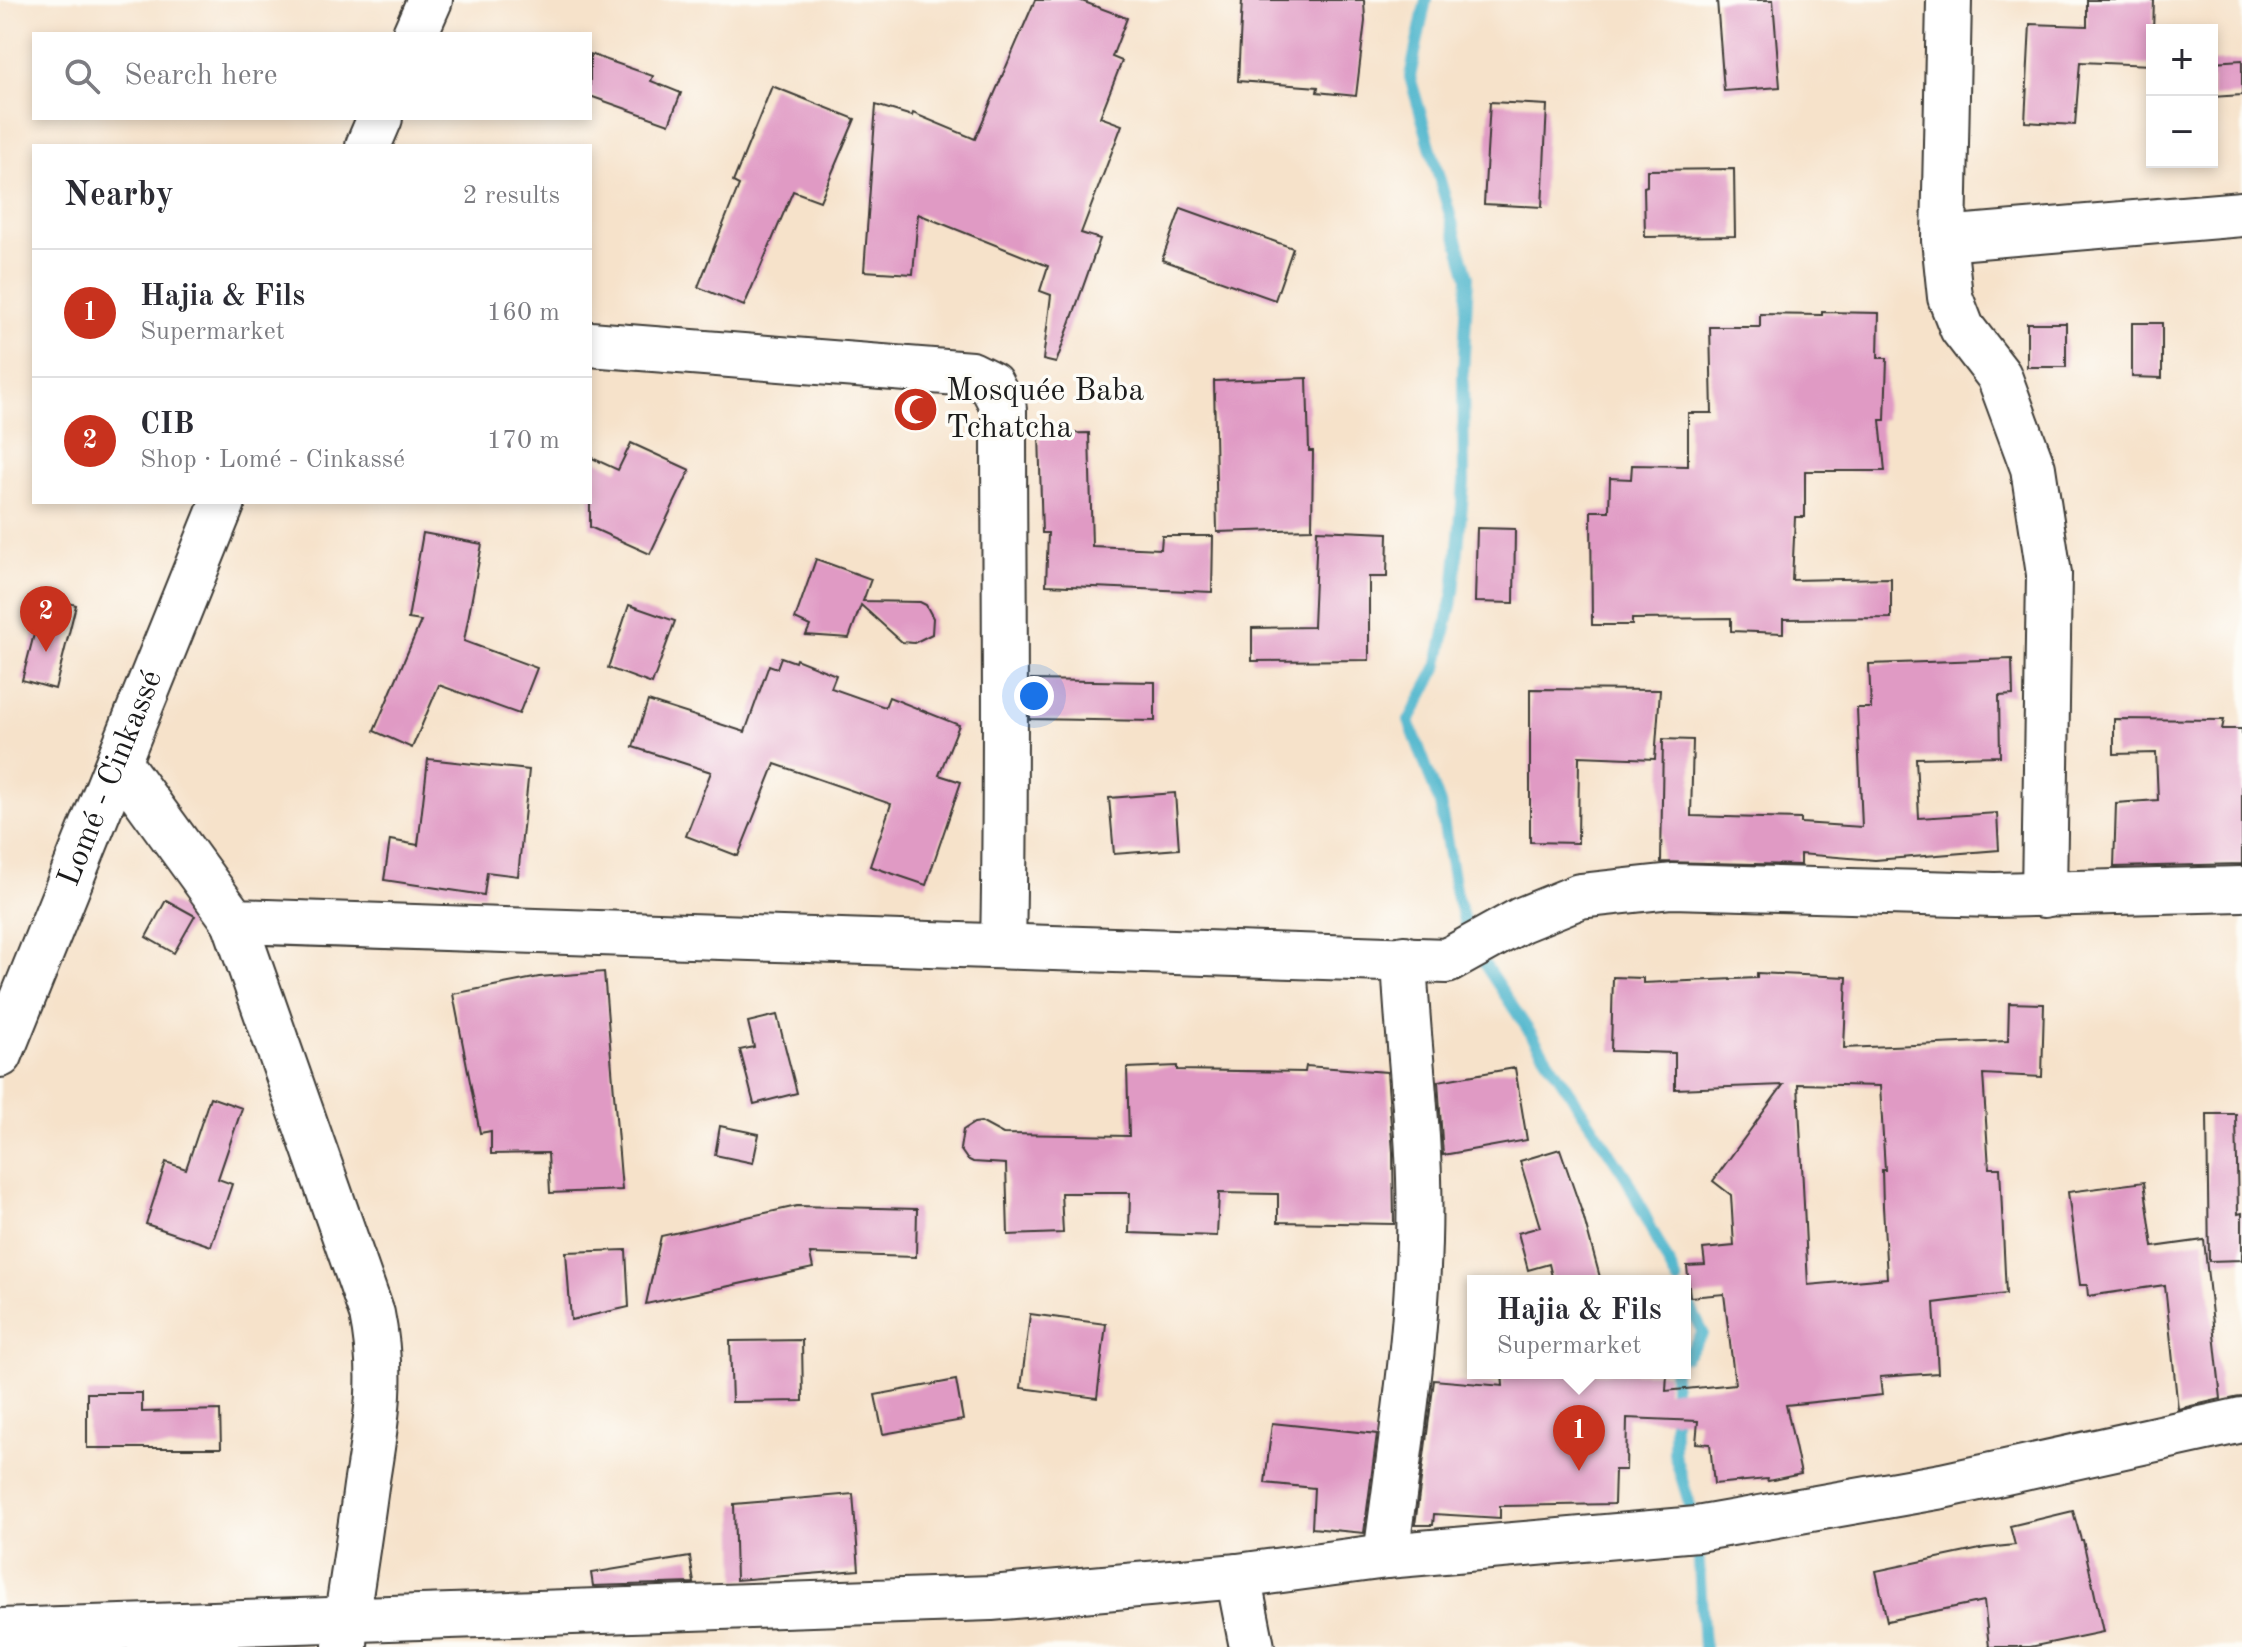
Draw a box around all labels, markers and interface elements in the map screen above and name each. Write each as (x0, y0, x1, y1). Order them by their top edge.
map controls (2146, 24, 2218, 168)
button: + (2146, 24, 2218, 96)
search box (32, 32, 592, 120)
icon: search (60, 54, 104, 98)
text: Search here (124, 61, 278, 91)
button: − (2146, 96, 2218, 168)
text: Nearby (64, 179, 174, 213)
text: 2 results (462, 183, 560, 209)
text: Hajia & Fils (140, 282, 305, 312)
text: 1 (82, 300, 98, 326)
text: 160 m (487, 300, 560, 326)
text: Supermarket (140, 319, 285, 345)
place label: Mosquée Baba Tchatcha (946, 376, 1144, 445)
mosque icon: Mosquée Baba Tchatcha (891, 386, 939, 434)
text: CIB (140, 410, 194, 440)
text: 2 (82, 428, 98, 454)
text: 170 m (487, 428, 560, 454)
text: Shop · Lomé - Cinkassé (140, 447, 405, 473)
pin: 2 (20, 586, 72, 652)
street label: Lomé - Cinkassé (54, 666, 169, 891)
your location (1014, 676, 1054, 716)
popup (1467, 1275, 1691, 1379)
text: Hajia & Fils (1496, 1296, 1662, 1326)
text: Supermarket (1496, 1333, 1641, 1359)
pin: 1 (1553, 1405, 1605, 1471)

